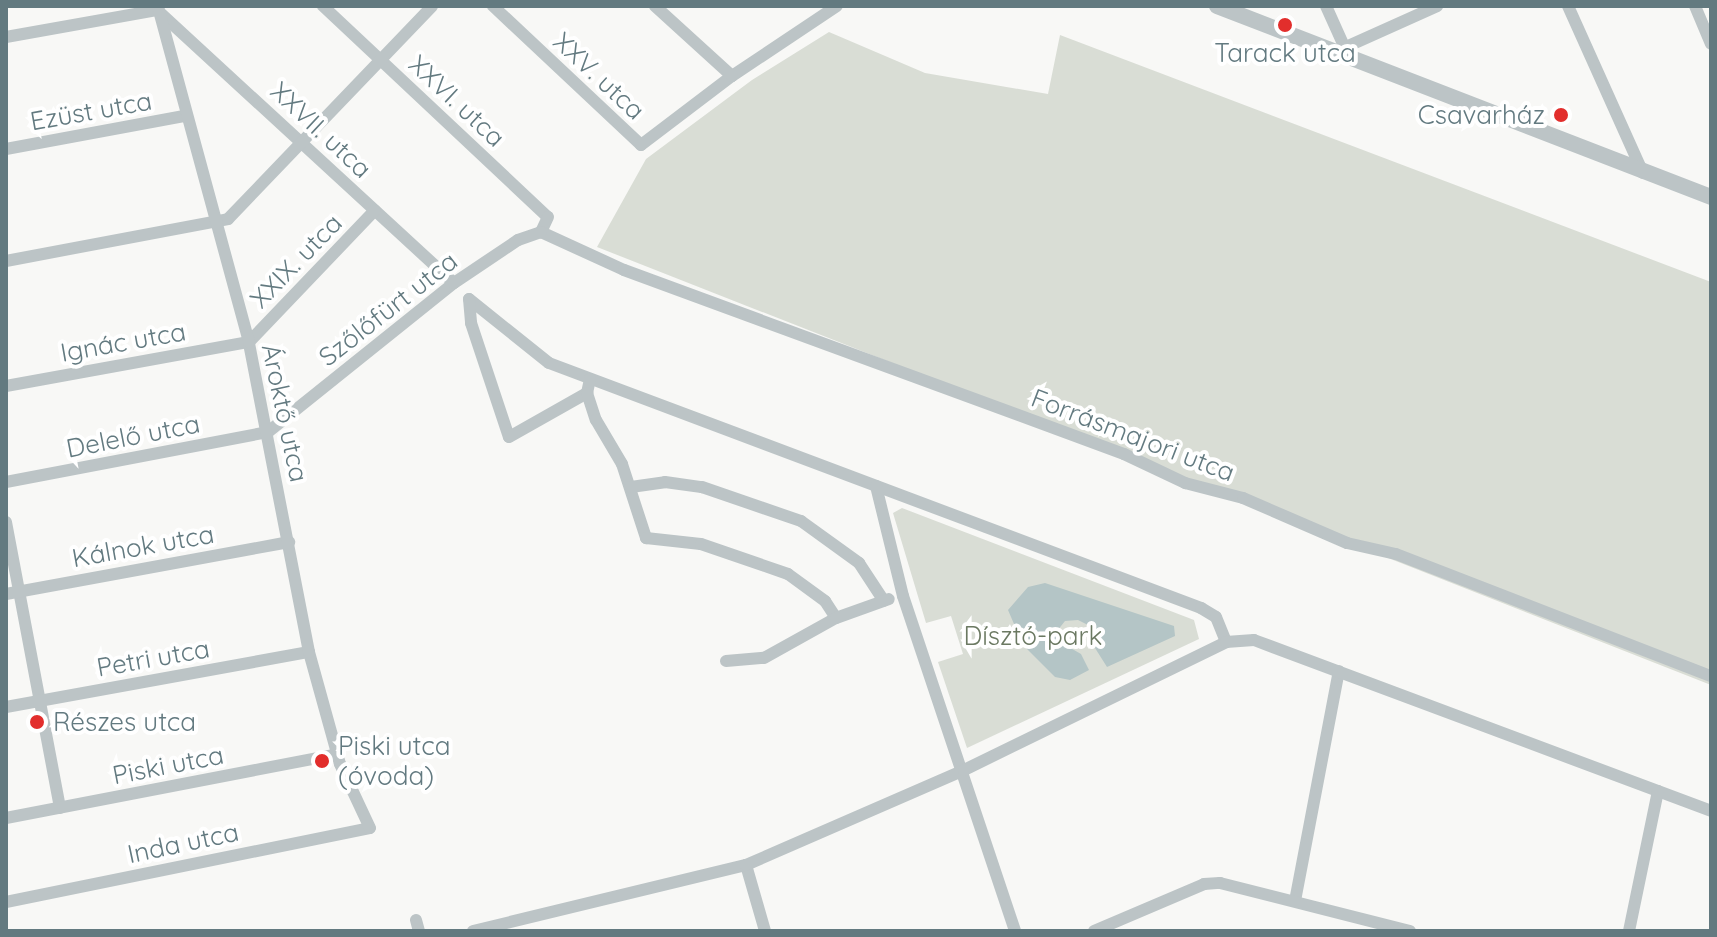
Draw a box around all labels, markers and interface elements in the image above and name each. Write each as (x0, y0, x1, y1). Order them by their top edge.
marker: Tarack utca (1276, 16, 1294, 34)
street label: XXV. utca (547, 26, 651, 126)
place label: Tarack utca (1214, 37, 1356, 69)
street label: XXVI. utca (403, 49, 511, 153)
street label: XXVII. utca (264, 76, 378, 184)
street label: Ezüst utca (28, 85, 154, 137)
place label: Csavarház (1418, 99, 1545, 131)
marker: Csavarház (1552, 106, 1570, 124)
street label: XXIX. utca (244, 208, 348, 314)
street label: Szőlőfürt utca (313, 245, 463, 373)
street label: Ignác utca (58, 316, 188, 368)
street label: Ároktő utca (255, 341, 315, 485)
street label: Forrásmajori utca (1027, 382, 1239, 488)
street label: Delelő utca (64, 408, 202, 464)
street label: Kálnok utca (70, 518, 216, 574)
park label: Dísztó-park (964, 620, 1102, 652)
street label: Petri utca (94, 633, 212, 683)
place label: Részes utca (53, 706, 196, 738)
marker: Részes utca (28, 713, 46, 731)
place label: Piski utca (óvoda) (338, 730, 451, 792)
street label: Piski utca (110, 739, 226, 791)
marker: Piski utca (óvoda) (313, 752, 331, 770)
street label: Inda utca (125, 816, 241, 870)

